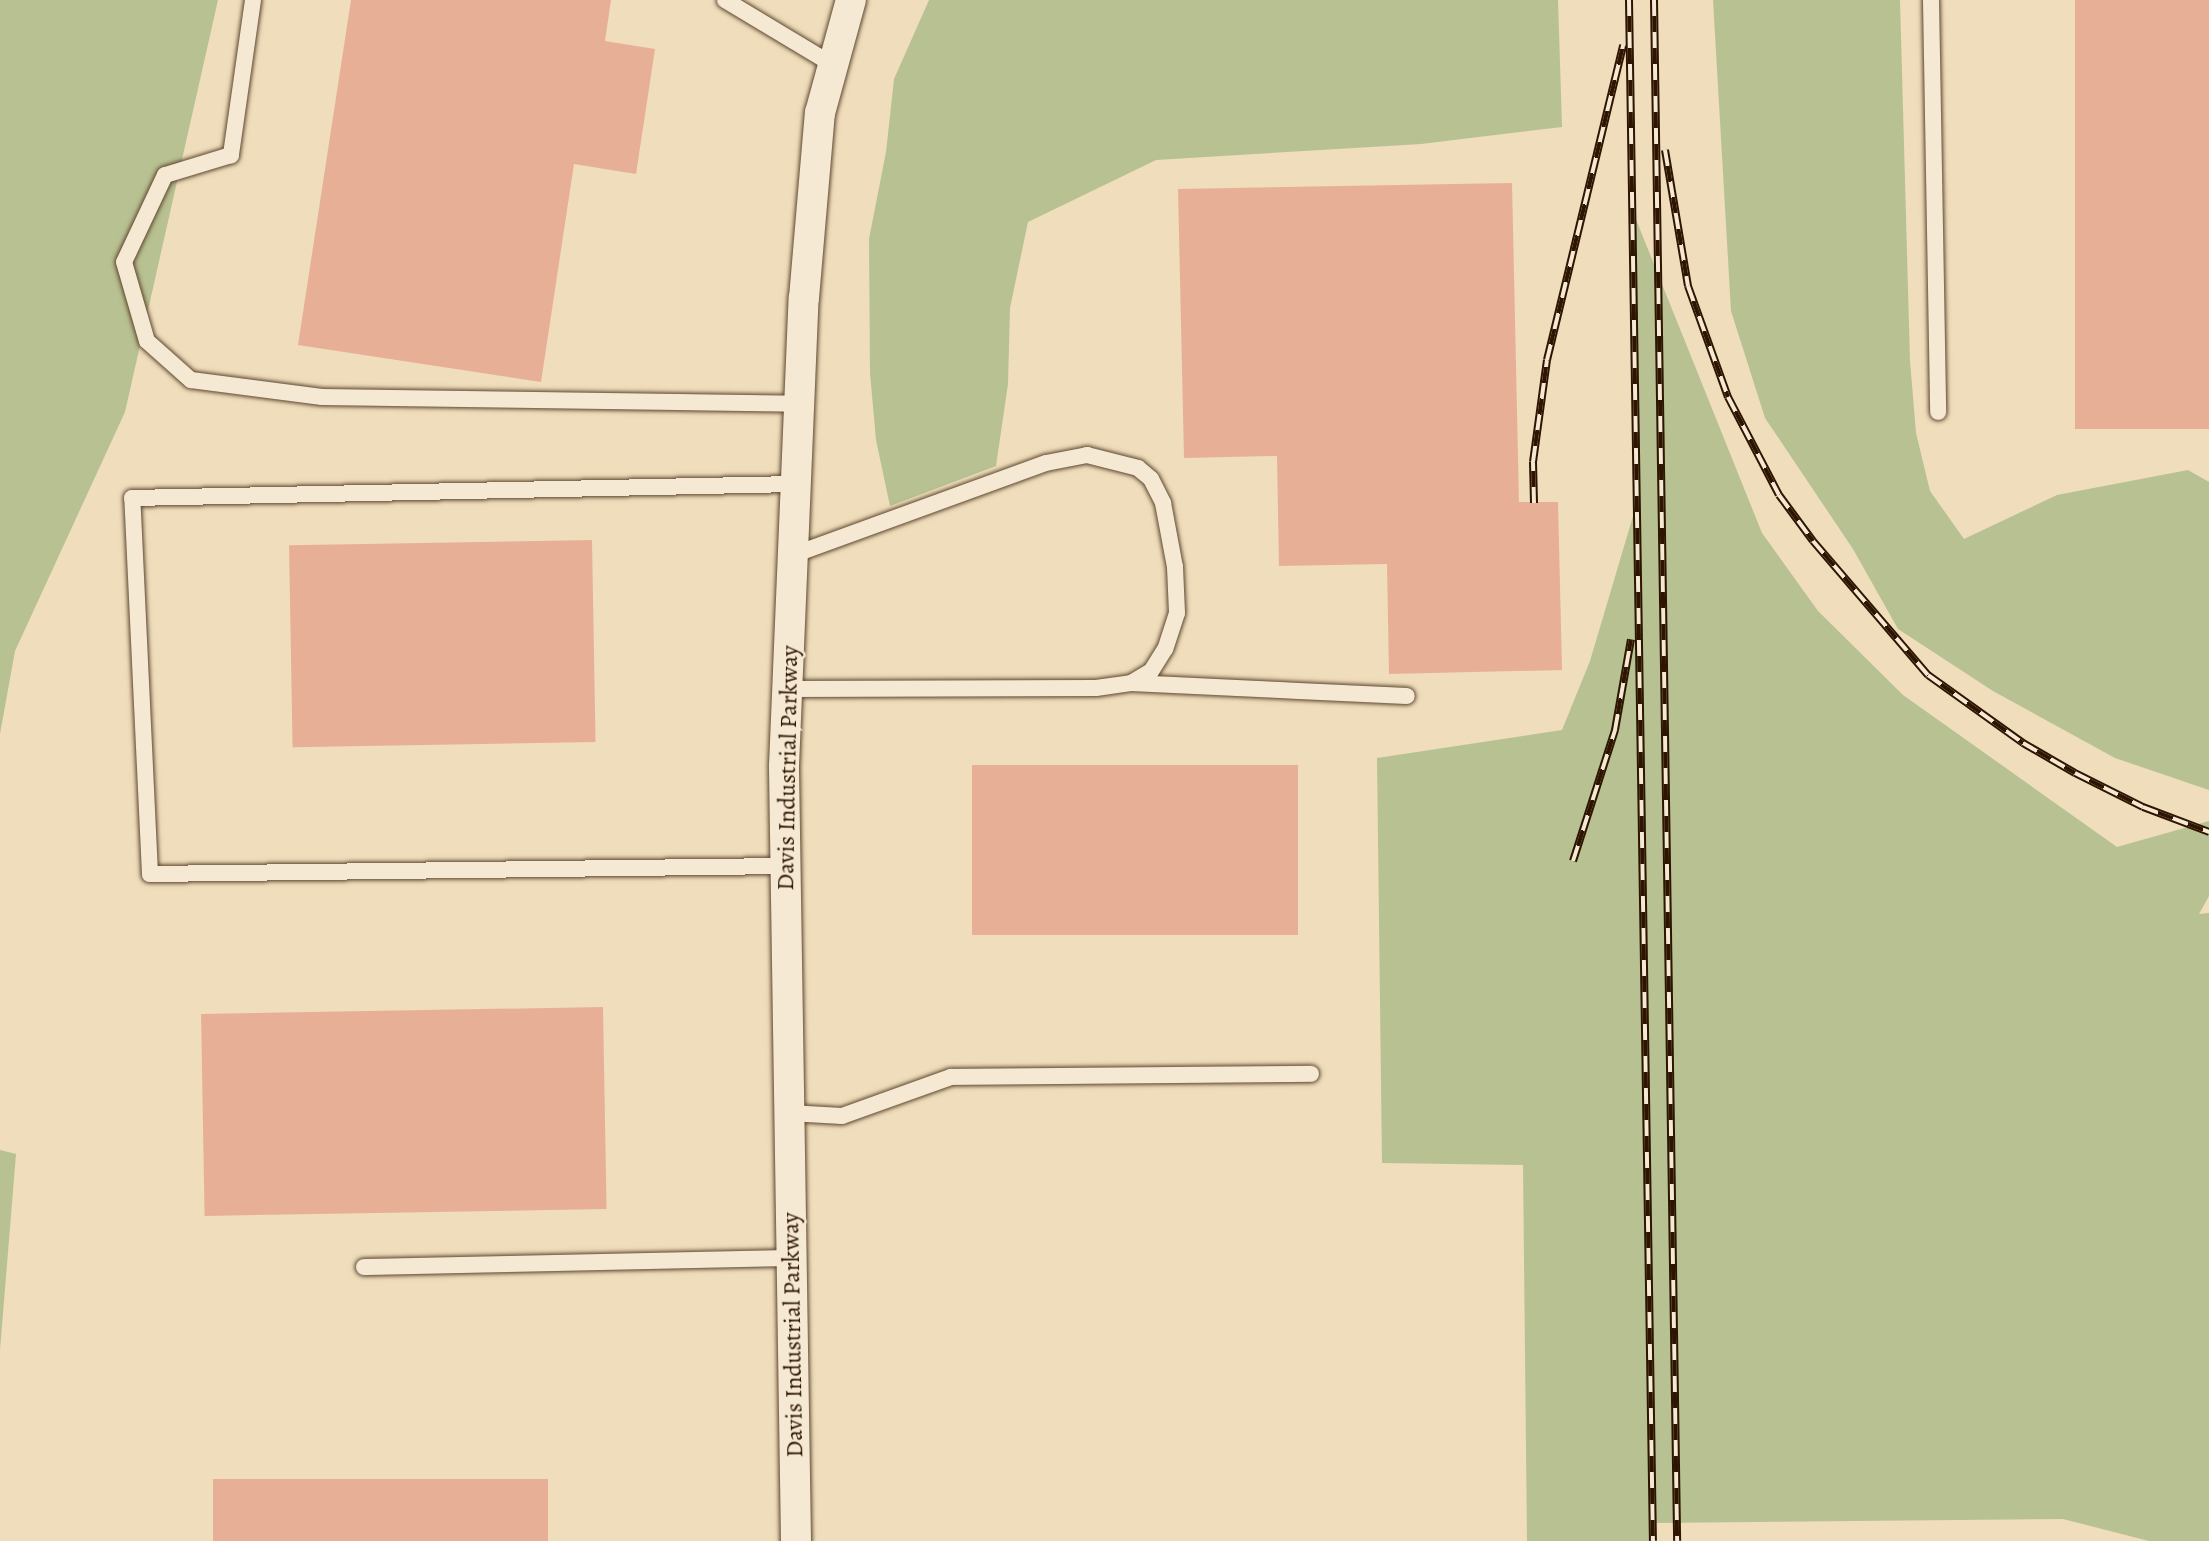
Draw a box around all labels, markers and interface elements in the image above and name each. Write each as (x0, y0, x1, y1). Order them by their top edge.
street label: Davis Industrial Parkway (771, 645, 805, 891)
street label: Davis Industrial Parkway (776, 1212, 810, 1458)

